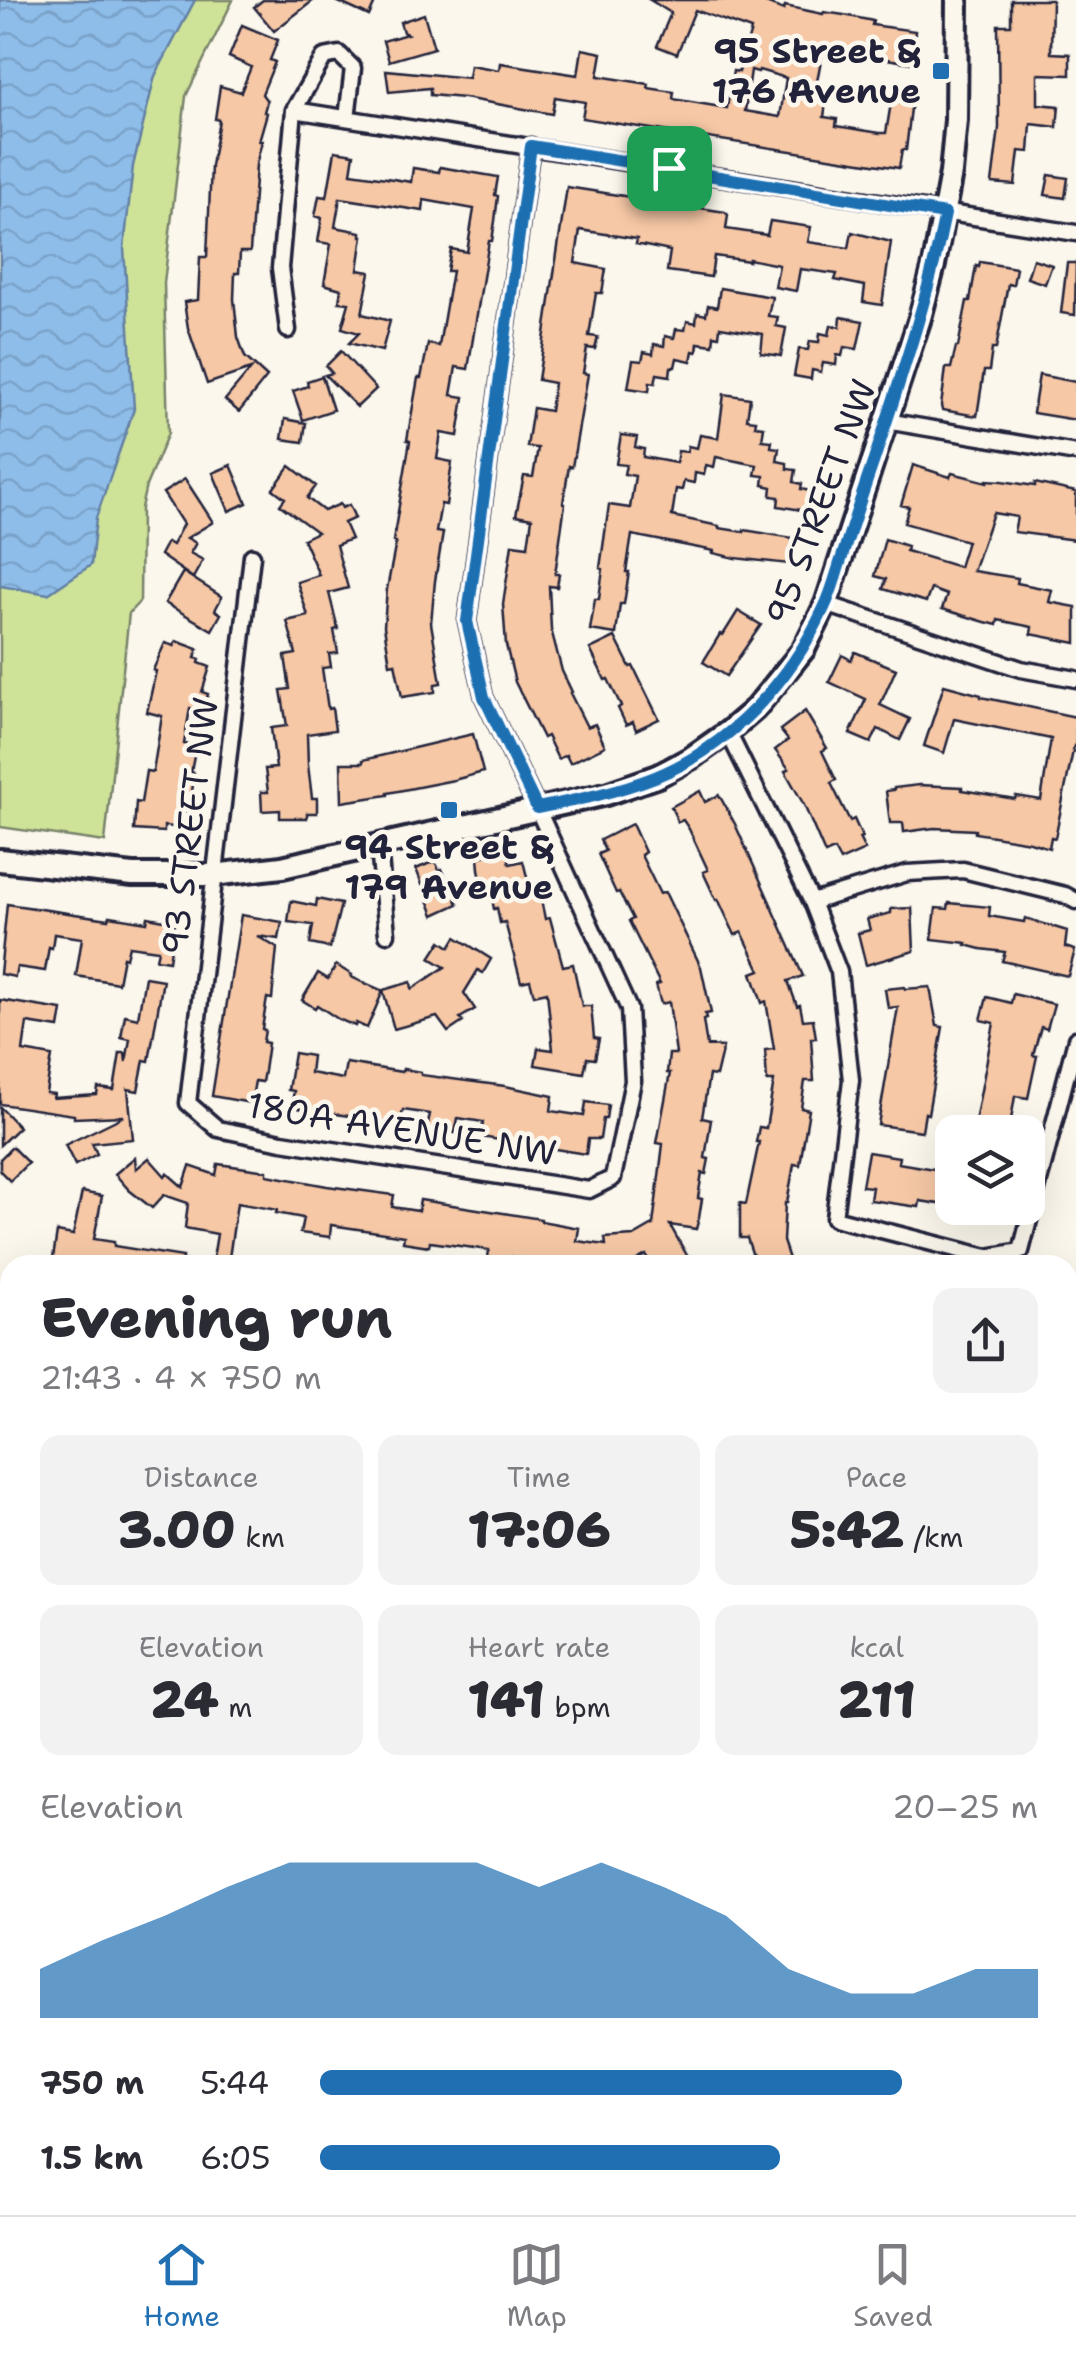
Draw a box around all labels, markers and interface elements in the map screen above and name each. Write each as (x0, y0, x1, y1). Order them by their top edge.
place label: 95 Street & 176 Avenue (712, 27, 921, 114)
marker: 95 Street & 176 Avenue (930, 60, 952, 82)
pin (627, 126, 712, 211)
icon: arrive (642, 141, 697, 196)
street label: 95 STREET NW (754, 373, 887, 631)
street label: 93 STREET NW (150, 694, 229, 958)
marker: 94 Street & 179 Avenue (438, 799, 460, 821)
place label: 94 Street & 179 Avenue (344, 823, 554, 910)
street label: 180A AVENUE NW (244, 1081, 560, 1176)
map controls (935, 1115, 1045, 1225)
button: layers (935, 1115, 1045, 1225)
text: Evening run (40, 1281, 392, 1355)
button: share (933, 1288, 1038, 1393)
text: 21:43 · 4 × 750 m (40, 1356, 322, 1399)
text: Distance (144, 1458, 259, 1496)
text: Time (507, 1458, 571, 1496)
text: Pace (846, 1458, 907, 1496)
text: 3.00 (118, 1496, 236, 1563)
text: 17:06 (467, 1496, 611, 1563)
text: 5:42 (790, 1496, 904, 1563)
text: km (236, 1518, 285, 1556)
text: /km (904, 1518, 964, 1556)
text: Elevation (139, 1628, 264, 1666)
text: Heart rate (468, 1628, 610, 1666)
text: kcal (849, 1628, 904, 1666)
text: 24 (150, 1666, 219, 1733)
text: 141 (467, 1666, 545, 1733)
text: 211 (837, 1666, 916, 1733)
text: m (219, 1688, 252, 1726)
text: bpm (545, 1688, 611, 1726)
text: Elevation (40, 1785, 183, 1828)
text: 20–25 m (892, 1785, 1038, 1828)
text: 750 m (40, 2061, 144, 2104)
text: 5:44 (200, 2061, 269, 2104)
text: 1.5 km (40, 2136, 143, 2179)
text: 6:05 (200, 2136, 271, 2179)
tab: Home (143, 2237, 220, 2335)
tab: Map (507, 2237, 567, 2335)
tab: Saved (853, 2237, 933, 2335)

